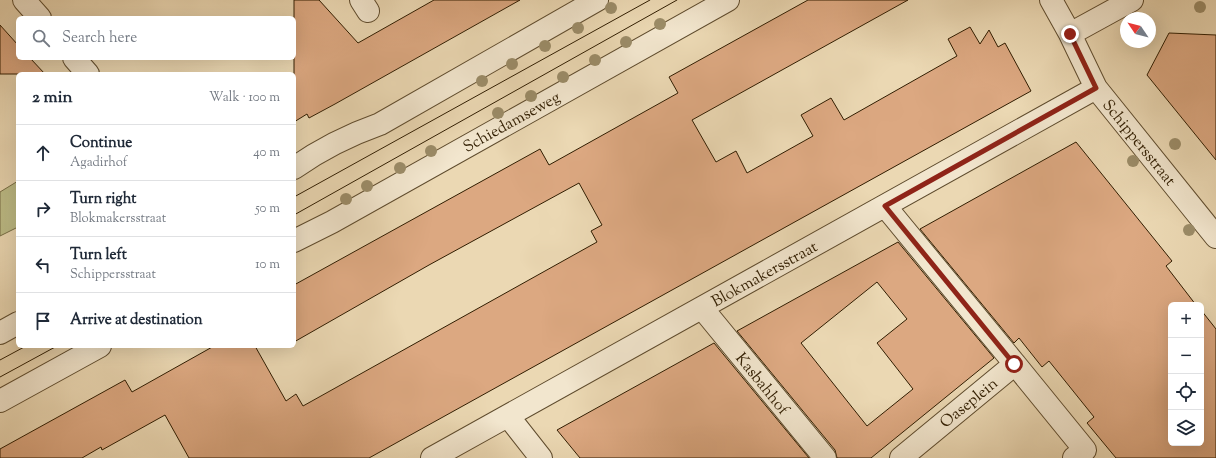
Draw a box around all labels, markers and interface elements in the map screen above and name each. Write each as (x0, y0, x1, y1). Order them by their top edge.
north arrow (1120, 12, 1156, 48)
search box (16, 16, 296, 60)
route end (1061, 25, 1079, 43)
icon: search (30, 27, 52, 49)
text: Search here (62, 28, 137, 49)
text: 2 min (32, 86, 73, 110)
street label: Schiedamseweg (459, 87, 565, 159)
text: Walk · 100 m (209, 89, 280, 107)
street label: Schippersstraat (1096, 95, 1181, 192)
text: Continue (70, 133, 132, 154)
icon: ahead (32, 142, 54, 164)
text: 40 m (253, 144, 280, 162)
text: Agadirhof (70, 154, 127, 172)
text: Turn right (70, 189, 136, 210)
icon: right (32, 198, 54, 220)
text: 50 m (255, 200, 280, 218)
text: Blokmakersstraat (70, 210, 166, 228)
street label: Blokmakersstraat (708, 236, 823, 314)
text: Turn left (70, 245, 127, 266)
icon: left (32, 254, 54, 276)
text: 10 m (255, 256, 280, 274)
text: Schippersstraat (70, 266, 156, 284)
map controls (1168, 302, 1204, 446)
button: + (1168, 302, 1204, 338)
icon: arrive (32, 310, 54, 332)
text: Arrive at destination (70, 310, 203, 331)
button: − (1168, 338, 1204, 374)
street label: Kasbahhof (729, 349, 794, 422)
route start (1005, 355, 1023, 373)
street label: Oaseplein (935, 373, 1004, 435)
button: locate (1168, 374, 1204, 410)
button: layers (1168, 410, 1204, 446)

